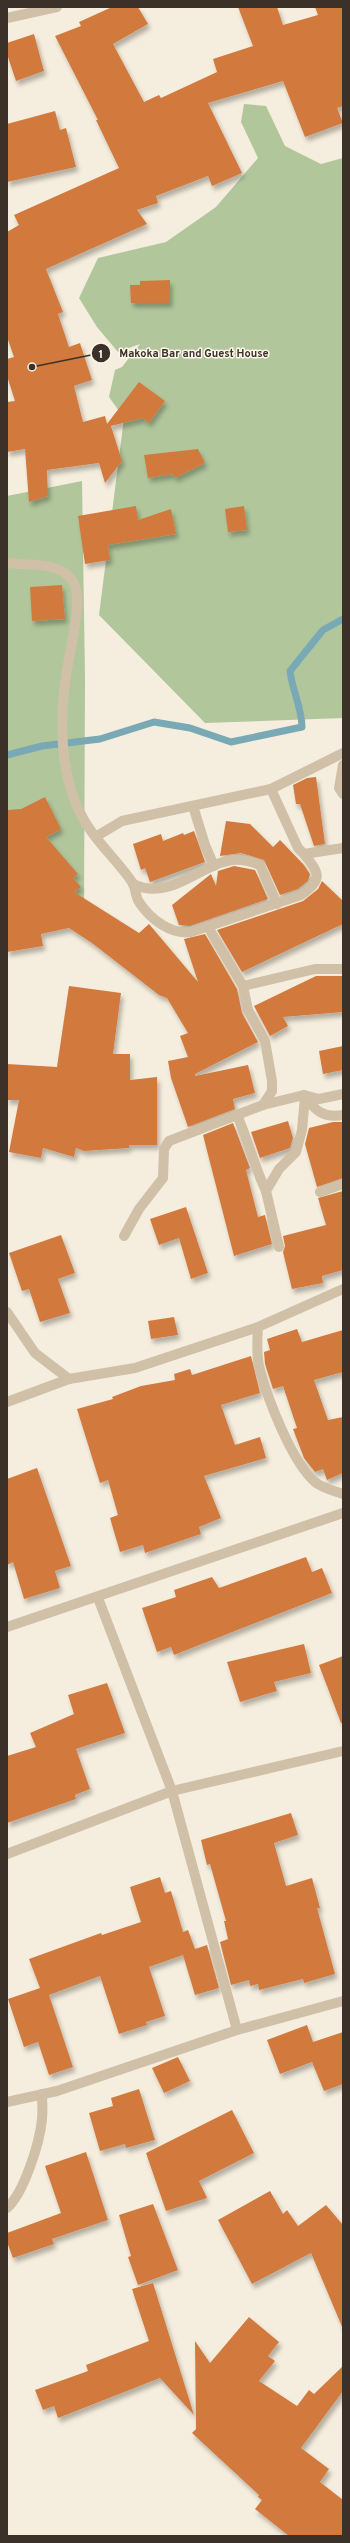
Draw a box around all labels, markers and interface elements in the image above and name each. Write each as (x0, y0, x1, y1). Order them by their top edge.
callout: Makoka Bar and Guest House (91, 342, 276, 365)
text: 1 (99, 347, 103, 363)
text: Makoka Bar and Guest House (119, 347, 269, 361)

